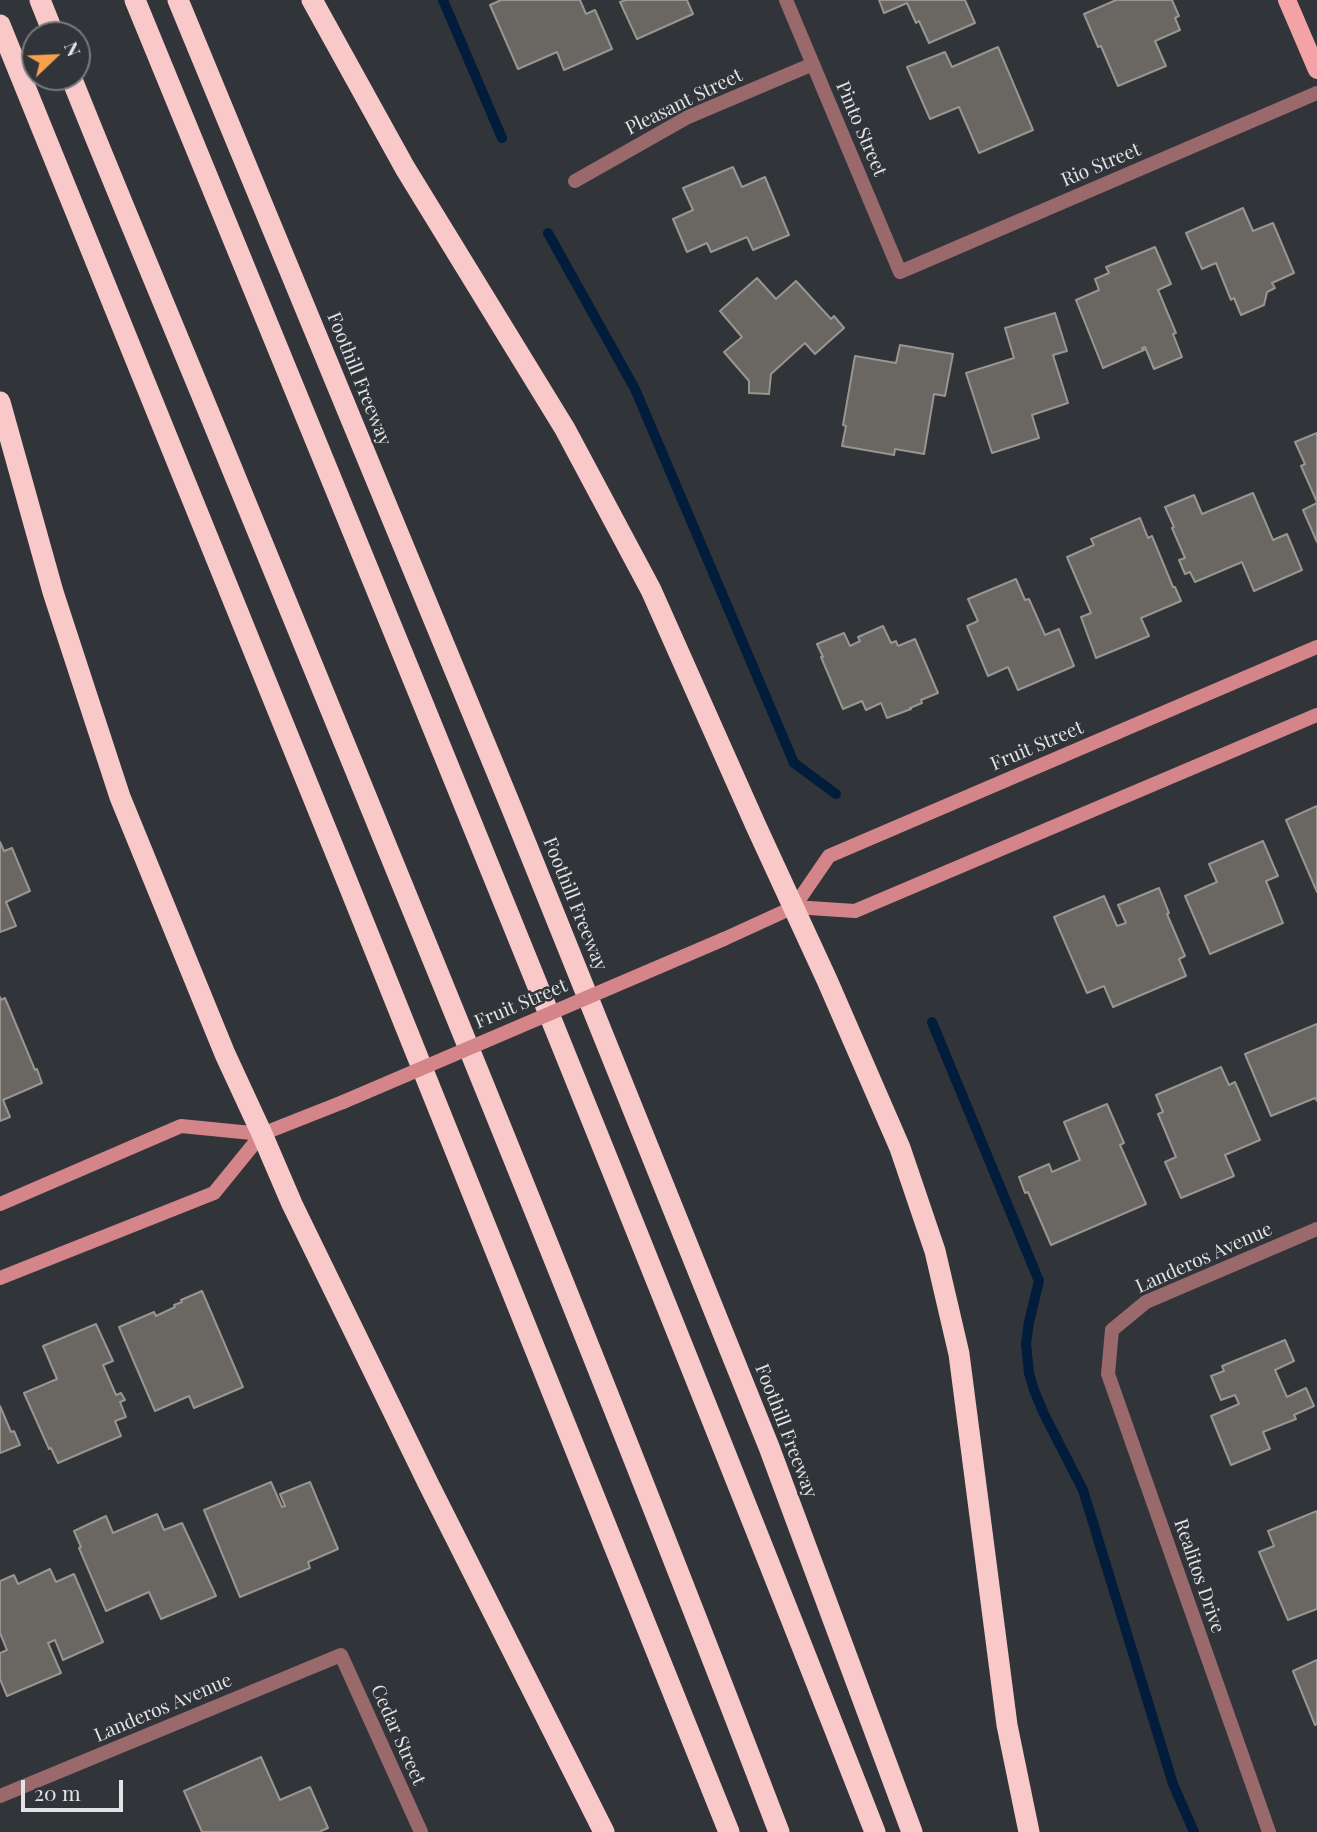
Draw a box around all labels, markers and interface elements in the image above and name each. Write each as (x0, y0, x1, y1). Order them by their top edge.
north arrow (21, 21, 91, 91)
text: N (59, 37, 88, 60)
street label: Pleasant Street (622, 64, 746, 140)
street label: Pinto Street (831, 78, 891, 180)
street label: Rio Street (1058, 138, 1144, 192)
street label: Foothill Freeway (322, 309, 396, 449)
street label: Fruit Street (987, 716, 1087, 776)
street label: Foothill Freeway (538, 834, 612, 974)
street label: Fruit Street (471, 974, 571, 1034)
street label: Landeros Avenue (1132, 1218, 1276, 1298)
street label: Foothill Freeway (750, 1361, 822, 1501)
street label: Realitos Drive (1169, 1516, 1229, 1636)
street label: Landeros Avenue (91, 1669, 235, 1747)
street label: Cedar Street (366, 1681, 430, 1789)
scale bar (24, 1766, 126, 1810)
text: 20 m (34, 1778, 81, 1806)

